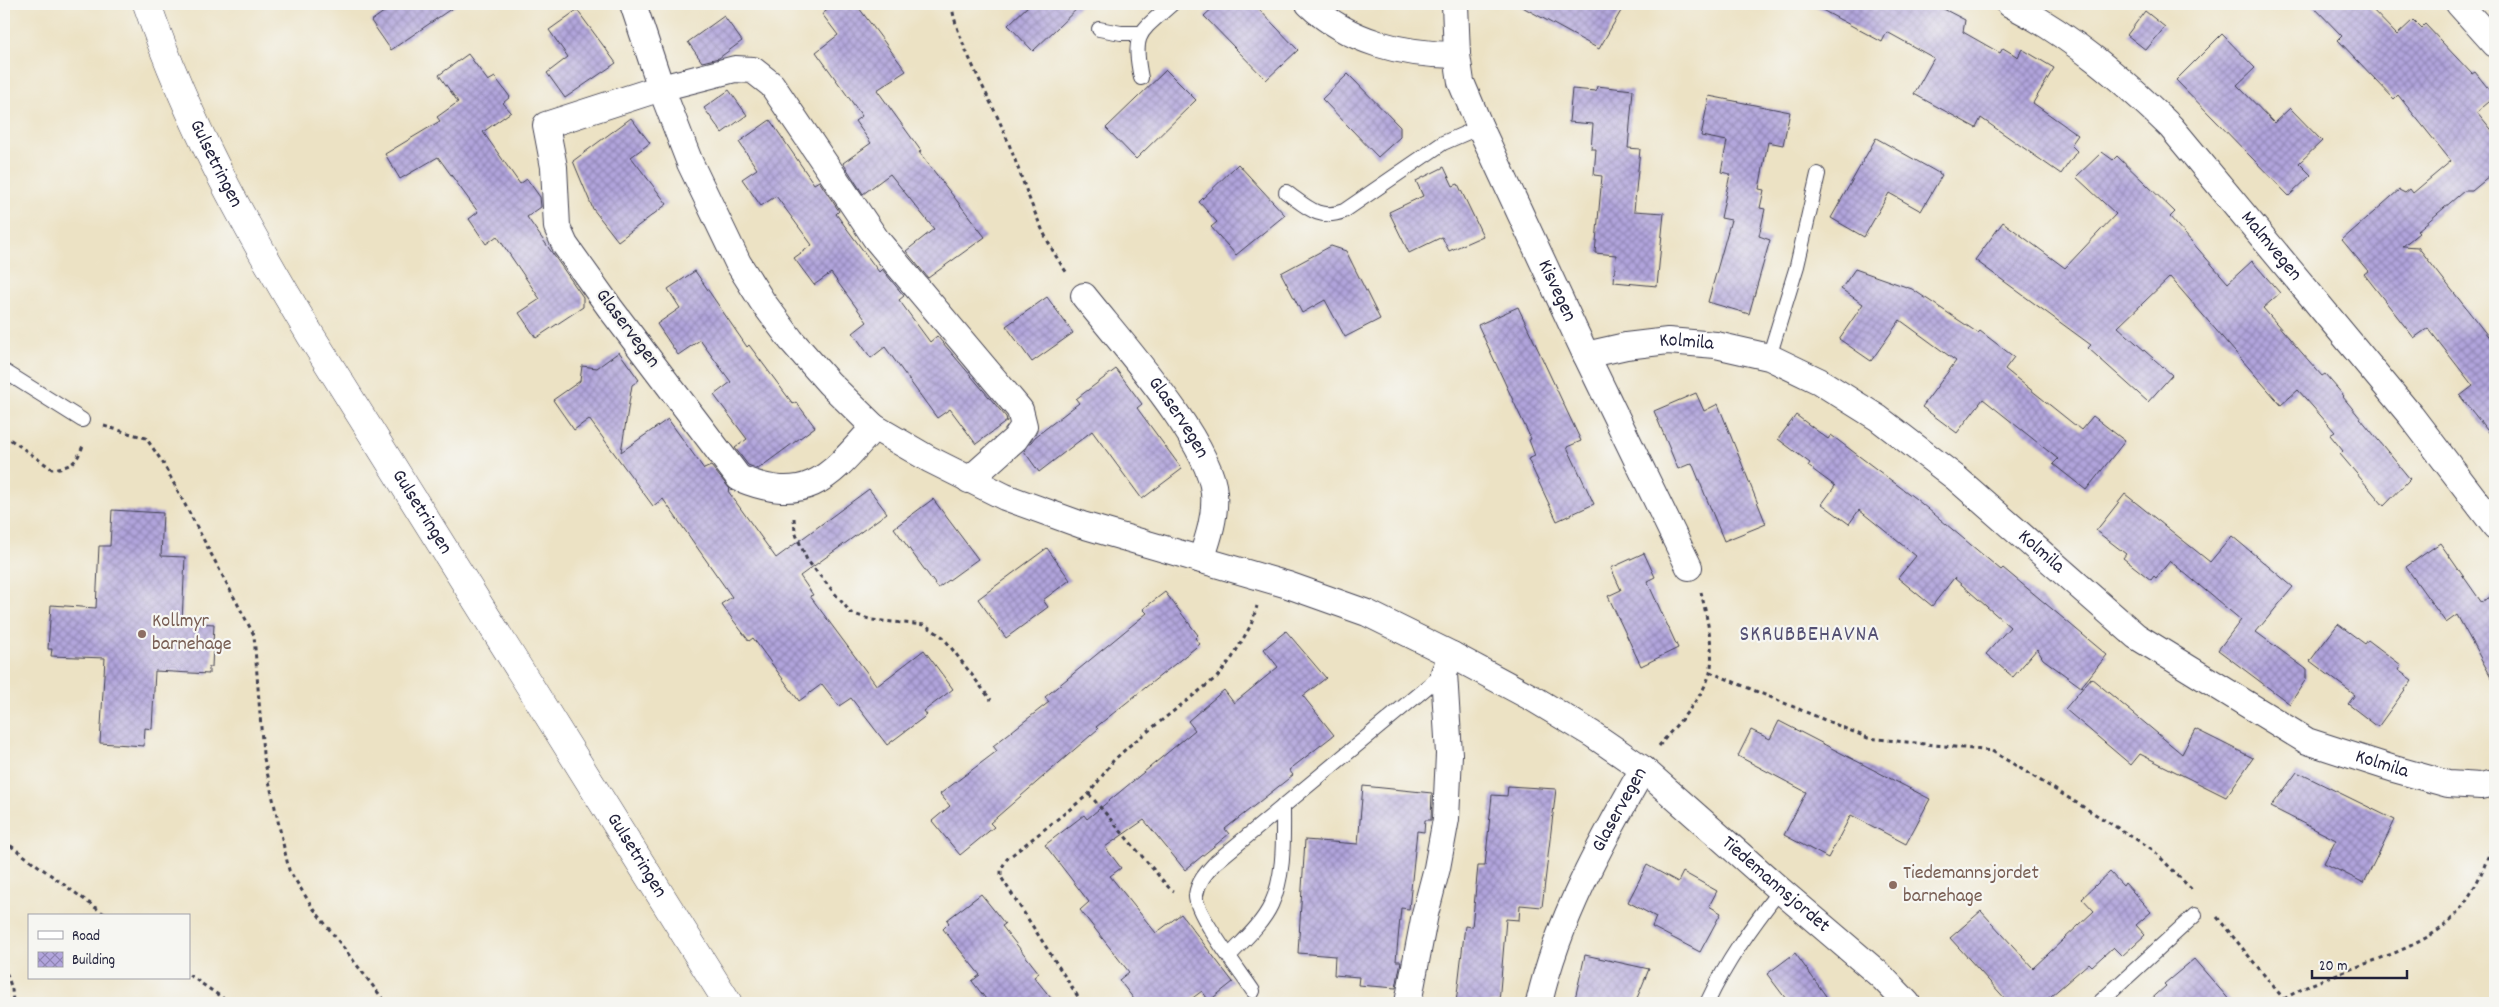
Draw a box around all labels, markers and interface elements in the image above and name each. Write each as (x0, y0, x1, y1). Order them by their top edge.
street label: Gulsetringen (181, 115, 249, 213)
street label: Malmvegen (2233, 206, 2308, 288)
street label: Kisvegen (1530, 255, 1583, 326)
street label: Glaservegen (588, 284, 666, 374)
street label: Kolmila (1658, 327, 1716, 359)
street label: Glaservegen (1140, 371, 1215, 464)
street label: Gulsetringen (384, 465, 458, 560)
street label: Kolmila (2011, 524, 2071, 581)
place label: Kollmyr barnehage (152, 608, 232, 659)
district label: SKRUBBEHAVNA (1740, 620, 1880, 651)
marker: Kollmyr barnehage (136, 628, 148, 640)
street label: Kolmila (2352, 743, 2412, 786)
street label: Glaservegen (1586, 763, 1655, 857)
street label: Gulsetringen (599, 808, 673, 904)
street label: Tiedemannsjordet (1715, 830, 1836, 940)
place label: Tiedemannsjordet barnehage (1903, 860, 2039, 911)
marker: Tiedemannsjordet barnehage (1887, 879, 1899, 891)
legend (28, 914, 190, 980)
text: Road (72, 926, 100, 948)
scale bar (2312, 947, 2406, 979)
text: Building (72, 950, 115, 972)
text: 20 m (2319, 956, 2347, 978)

